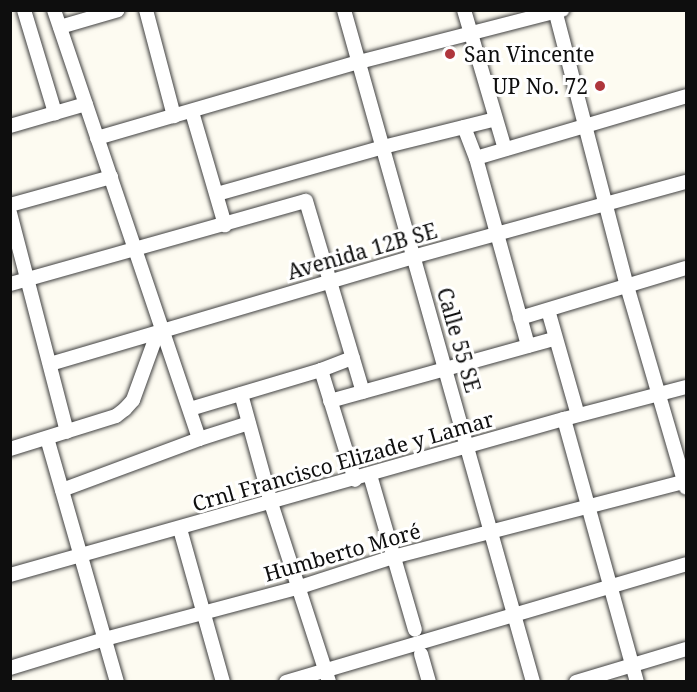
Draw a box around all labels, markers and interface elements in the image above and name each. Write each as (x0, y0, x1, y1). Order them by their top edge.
place label: San Vincente (464, 41, 594, 67)
marker: San Vincente (441, 45, 459, 63)
place label: UP No. 72 (492, 73, 588, 99)
marker: UP No. 72 (593, 79, 607, 93)
street label: Avenida 12B SE (284, 218, 440, 284)
street label: Calle 55 SE (432, 285, 486, 395)
street label: Crnl Francisco Elizade y Lamar (189, 406, 497, 516)
street label: Humberto Moré (261, 518, 423, 586)

